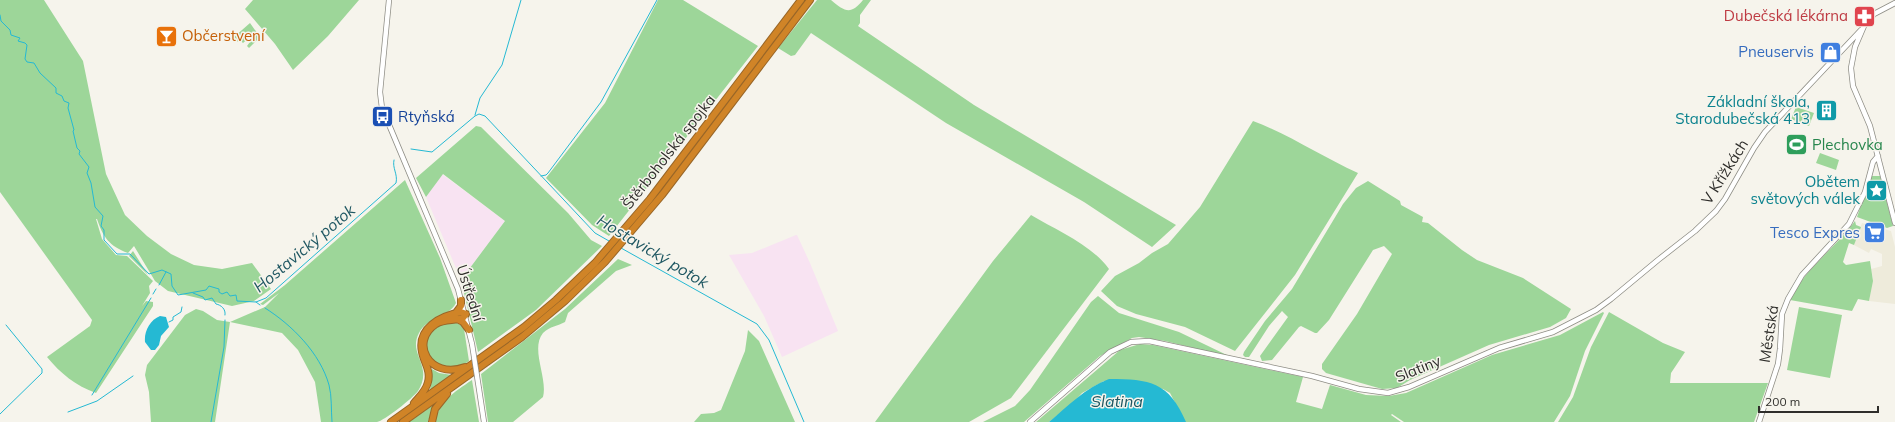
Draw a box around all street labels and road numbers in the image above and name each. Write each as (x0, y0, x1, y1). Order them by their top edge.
street label: Štěrboholská spojka (618, 91, 719, 213)
street label: V Křížkách (1697, 135, 1752, 208)
street label: Ústřední (452, 262, 489, 325)
street label: Městská (1755, 304, 1782, 364)
street label: Slatiny (1392, 351, 1443, 386)

